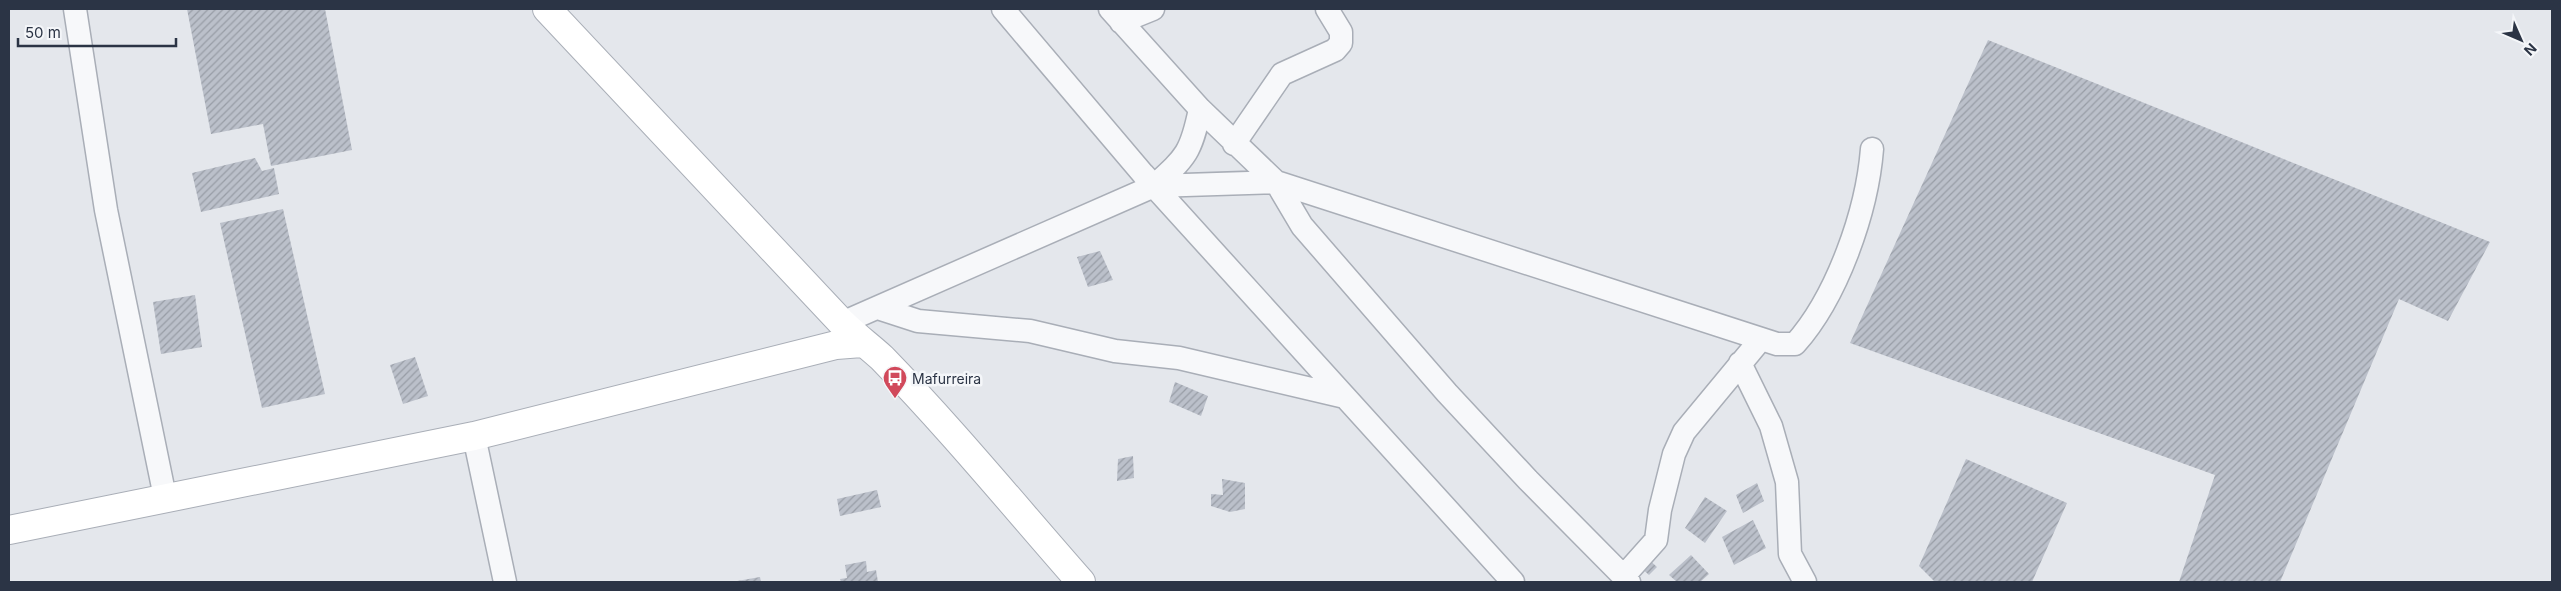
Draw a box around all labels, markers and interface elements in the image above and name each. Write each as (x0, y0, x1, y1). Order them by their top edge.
scale bar (18, 15, 175, 47)
north arrow (2496, 15, 2546, 65)
text: 50 m (25, 23, 61, 42)
text: N (2521, 40, 2540, 59)
bus stop icon: Mafurreira (882, 365, 908, 399)
place label: Mafurreira (912, 370, 981, 387)

